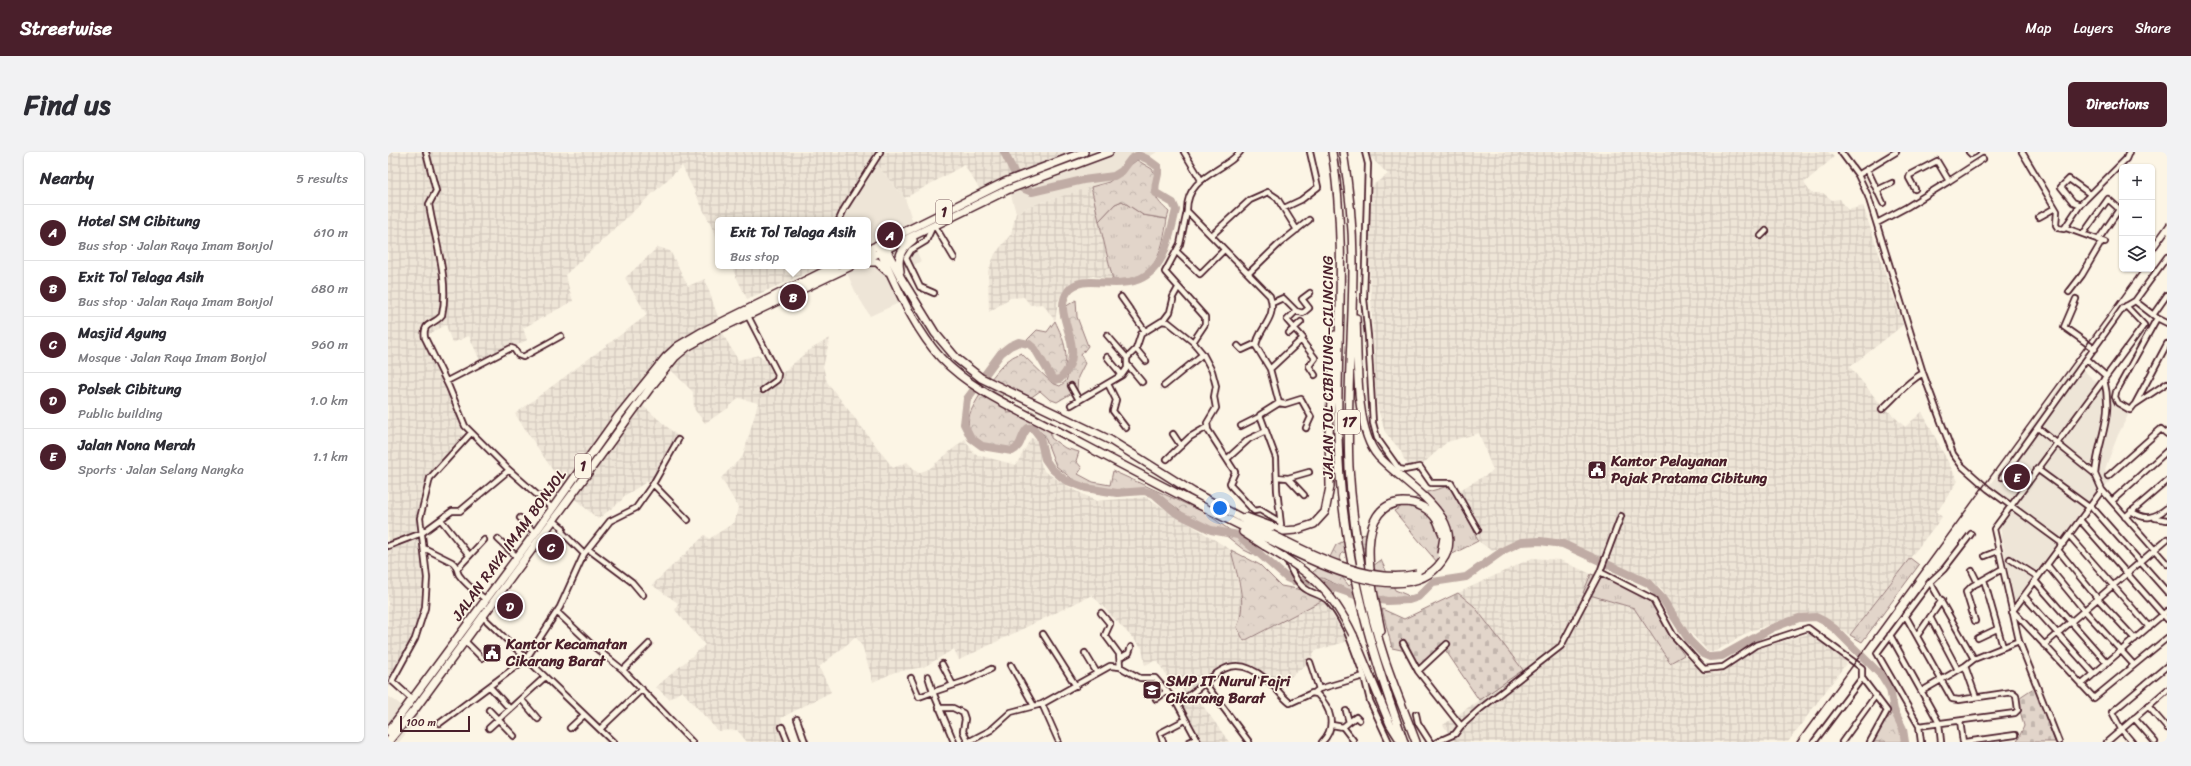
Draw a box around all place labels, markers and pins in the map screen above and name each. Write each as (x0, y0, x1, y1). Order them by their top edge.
pin: A (877, 220, 903, 250)
pin: B (780, 282, 806, 312)
place label: Kantor Pelayanan Pajak Pratama Cibitung (1610, 448, 1768, 491)
public building icon: Kantor Pelayanan Pajak Pratama Cibitung (1586, 459, 1608, 481)
pin: E (2004, 462, 2030, 492)
pin: C (538, 532, 564, 562)
pin: D (497, 591, 523, 621)
place label: Kantor Kecamatan Cikarang Barat (505, 631, 628, 674)
public building icon: Kantor Kecamatan Cikarang Barat (481, 642, 503, 664)
place label: SMP IT Nurul Fajri Cikarang Barat (1165, 668, 1291, 711)
school or university icon: SMP IT Nurul Fajri Cikarang Barat (1141, 679, 1163, 701)

